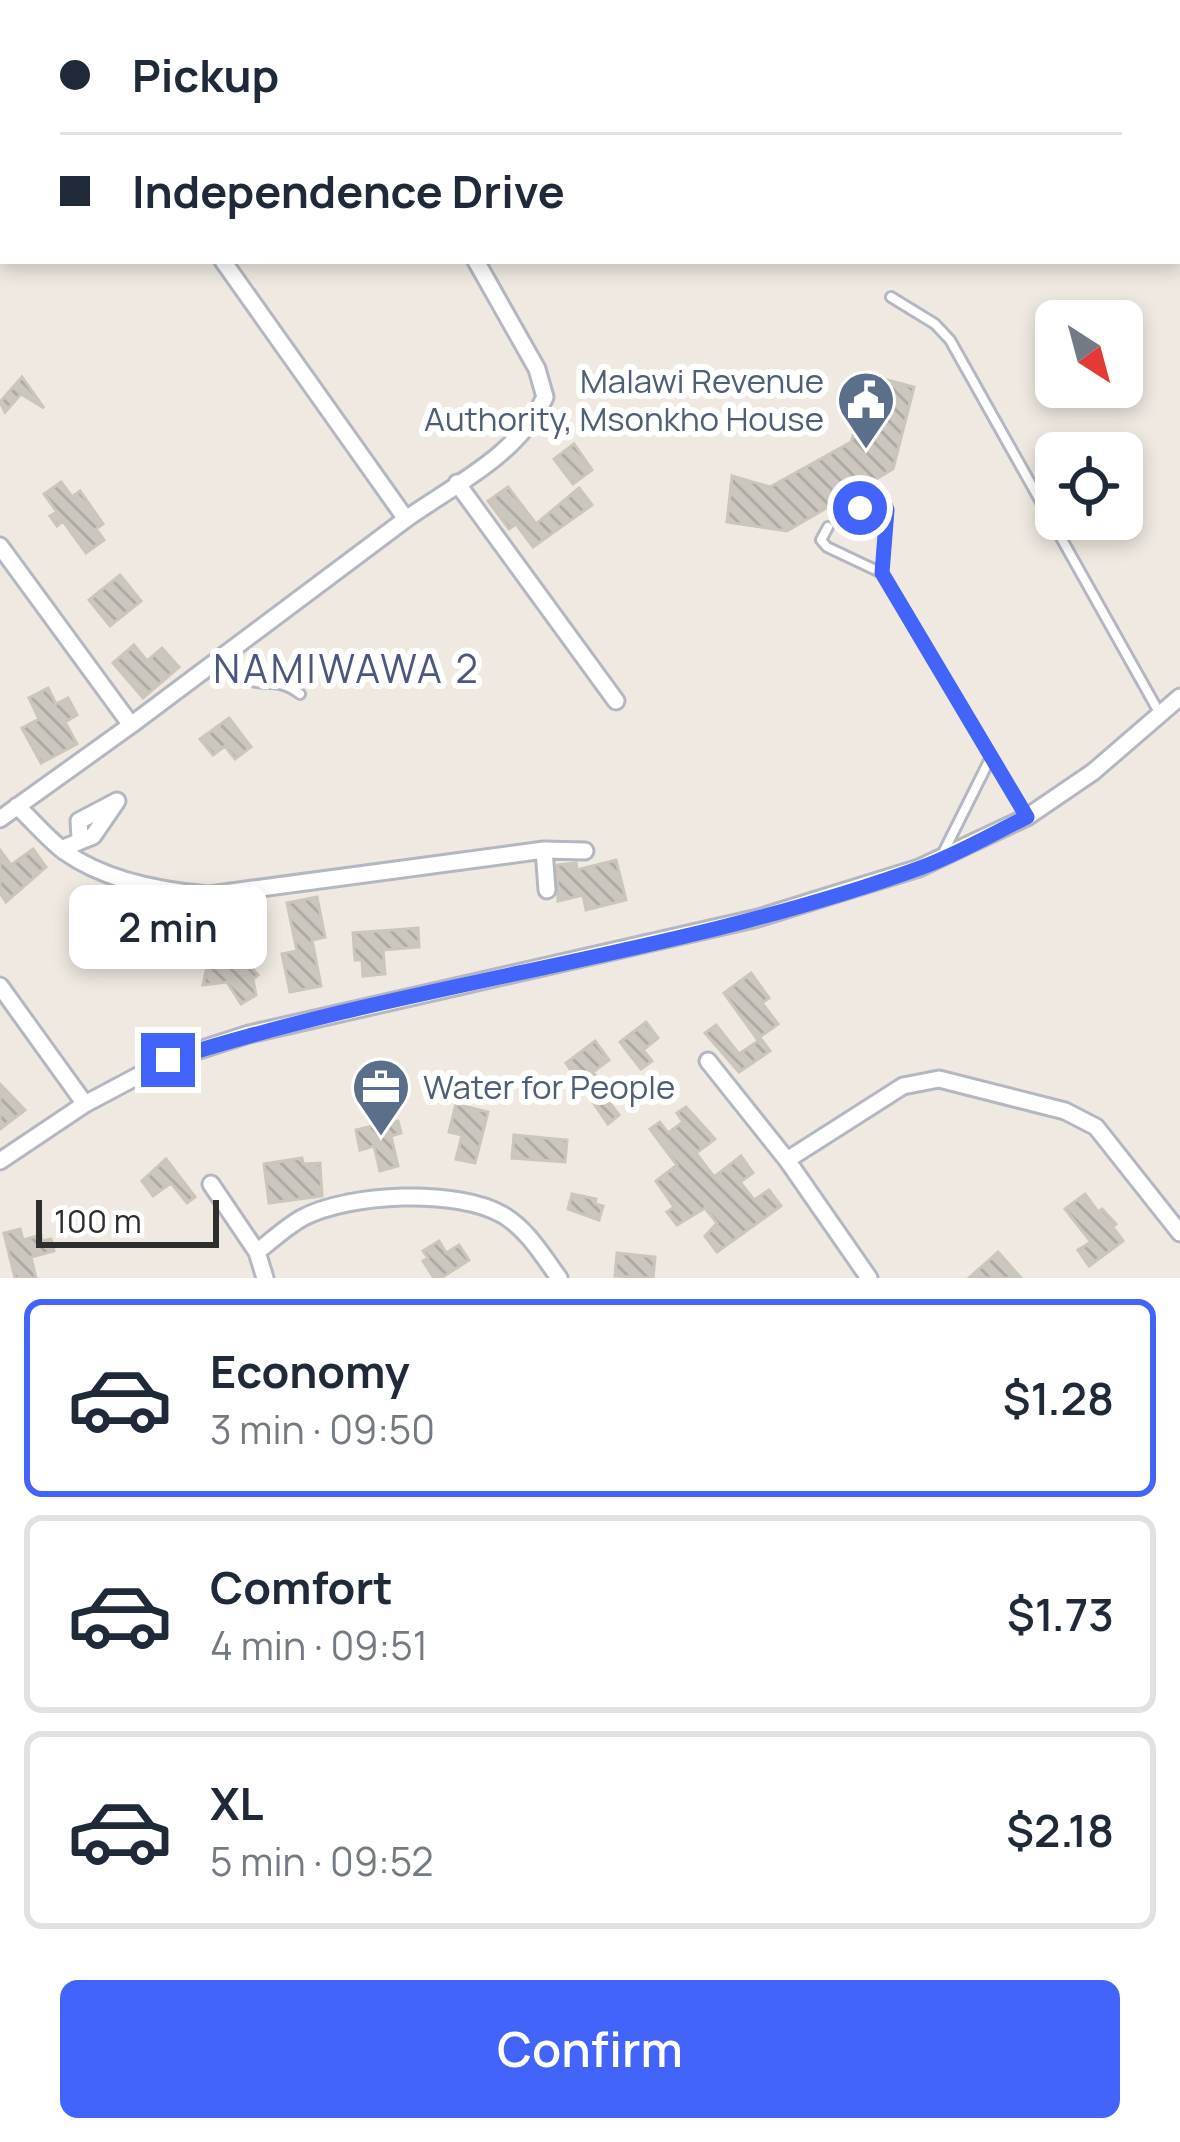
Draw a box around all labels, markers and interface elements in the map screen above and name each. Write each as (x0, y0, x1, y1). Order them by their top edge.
text: Pickup (132, 44, 279, 106)
text: Independence Drive (132, 160, 565, 222)
north arrow (1035, 300, 1143, 408)
map controls (1035, 300, 1143, 540)
place label: Malawi Revenue Authority, Msonkho House (424, 358, 824, 441)
public building icon: Malawi Revenue Authority, Msonkho House (835, 369, 897, 451)
button: locate (1035, 432, 1143, 540)
route start (833, 481, 887, 535)
district label: NAMIWAWA 2 (213, 641, 481, 695)
callout: 2 min (69, 886, 267, 970)
text: 2 min (118, 900, 218, 954)
route end (141, 1033, 195, 1087)
office icon: Water for People (350, 1056, 412, 1138)
place label: Water for People (423, 1064, 675, 1109)
scale bar (36, 1194, 219, 1247)
text: 100 m (54, 1198, 142, 1243)
text: Economy (210, 1340, 410, 1402)
icon: car (66, 1344, 174, 1452)
text: $1.28 (1003, 1367, 1114, 1429)
text: 3 min · 09:50 (210, 1402, 435, 1456)
text: Comfort (210, 1556, 393, 1618)
icon: car (66, 1560, 174, 1668)
text: $1.73 (1007, 1583, 1114, 1645)
text: 4 min · 09:51 (210, 1618, 428, 1672)
text: XL (210, 1772, 264, 1834)
icon: car (66, 1776, 174, 1884)
text: $2.18 (1006, 1799, 1114, 1861)
text: 5 min · 09:52 (210, 1834, 433, 1888)
button: Confirm (60, 1980, 1120, 2118)

